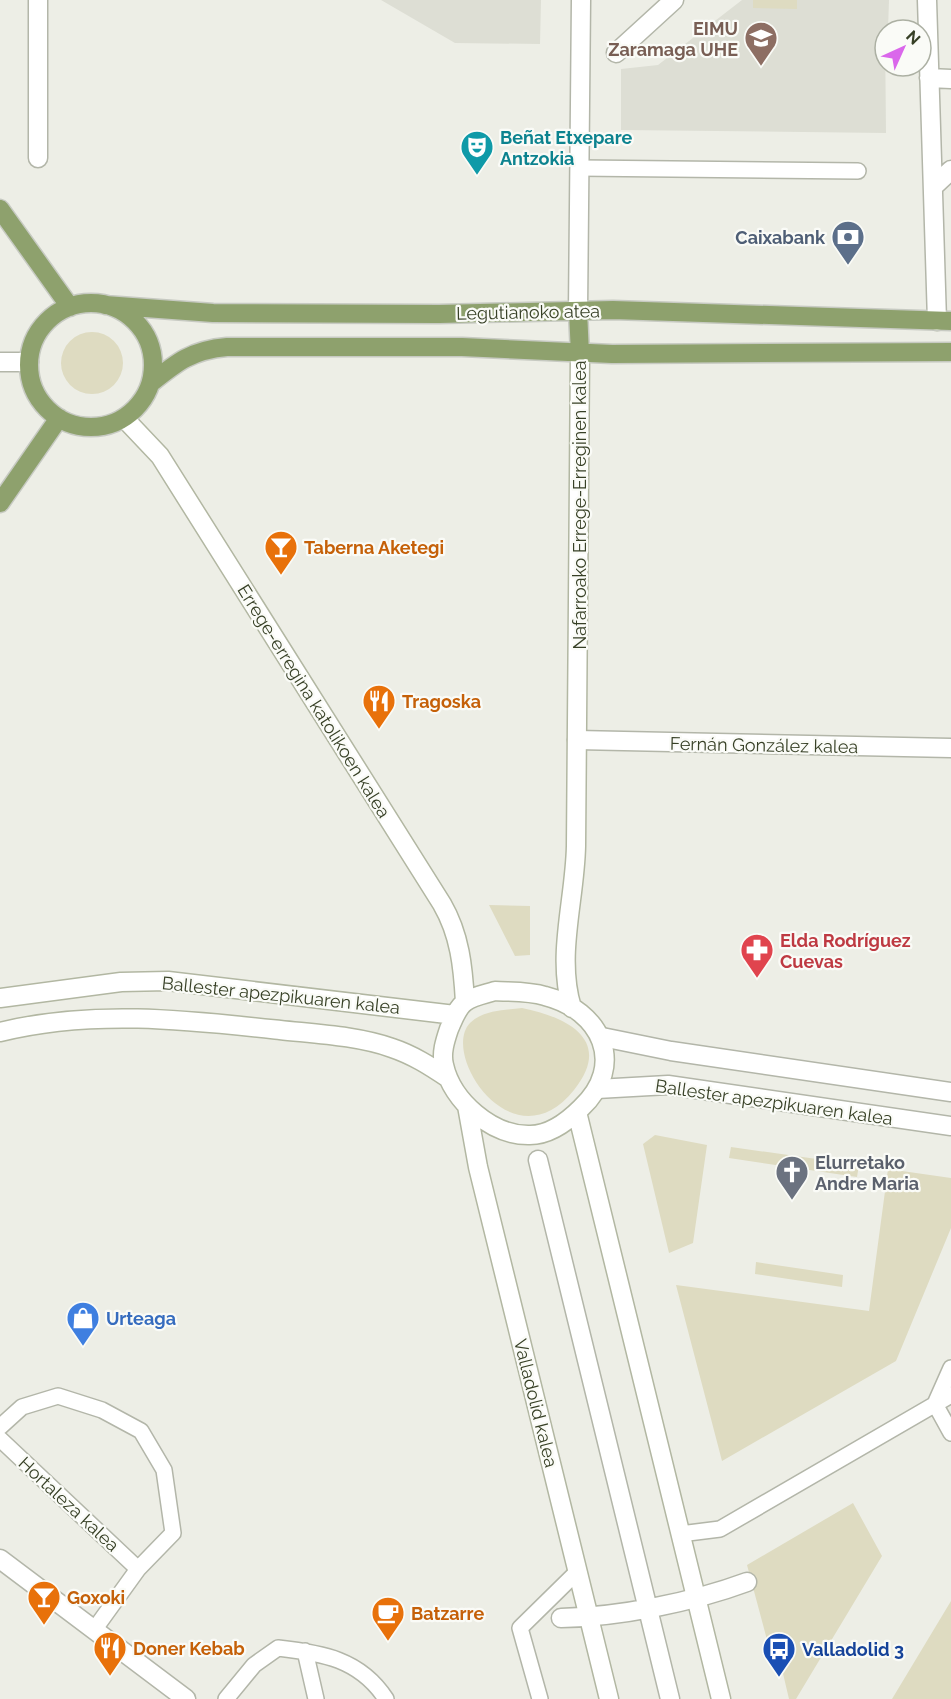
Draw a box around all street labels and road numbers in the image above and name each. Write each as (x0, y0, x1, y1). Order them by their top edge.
street label: Legutianoko atea (456, 300, 600, 324)
street label: Nafarroako Errege-Erreginen kalea (569, 360, 590, 650)
street label: Errege-erregina katolikoen kalea (233, 580, 395, 822)
street label: Fernán González kalea (670, 733, 858, 757)
street label: Ballester apezpikuaren kalea (161, 972, 401, 1018)
street label: Ballester apezpikuaren kalea (654, 1075, 894, 1129)
street label: Valladolid kalea (510, 1337, 562, 1469)
street label: Hortaleza kalea (15, 1452, 123, 1556)

